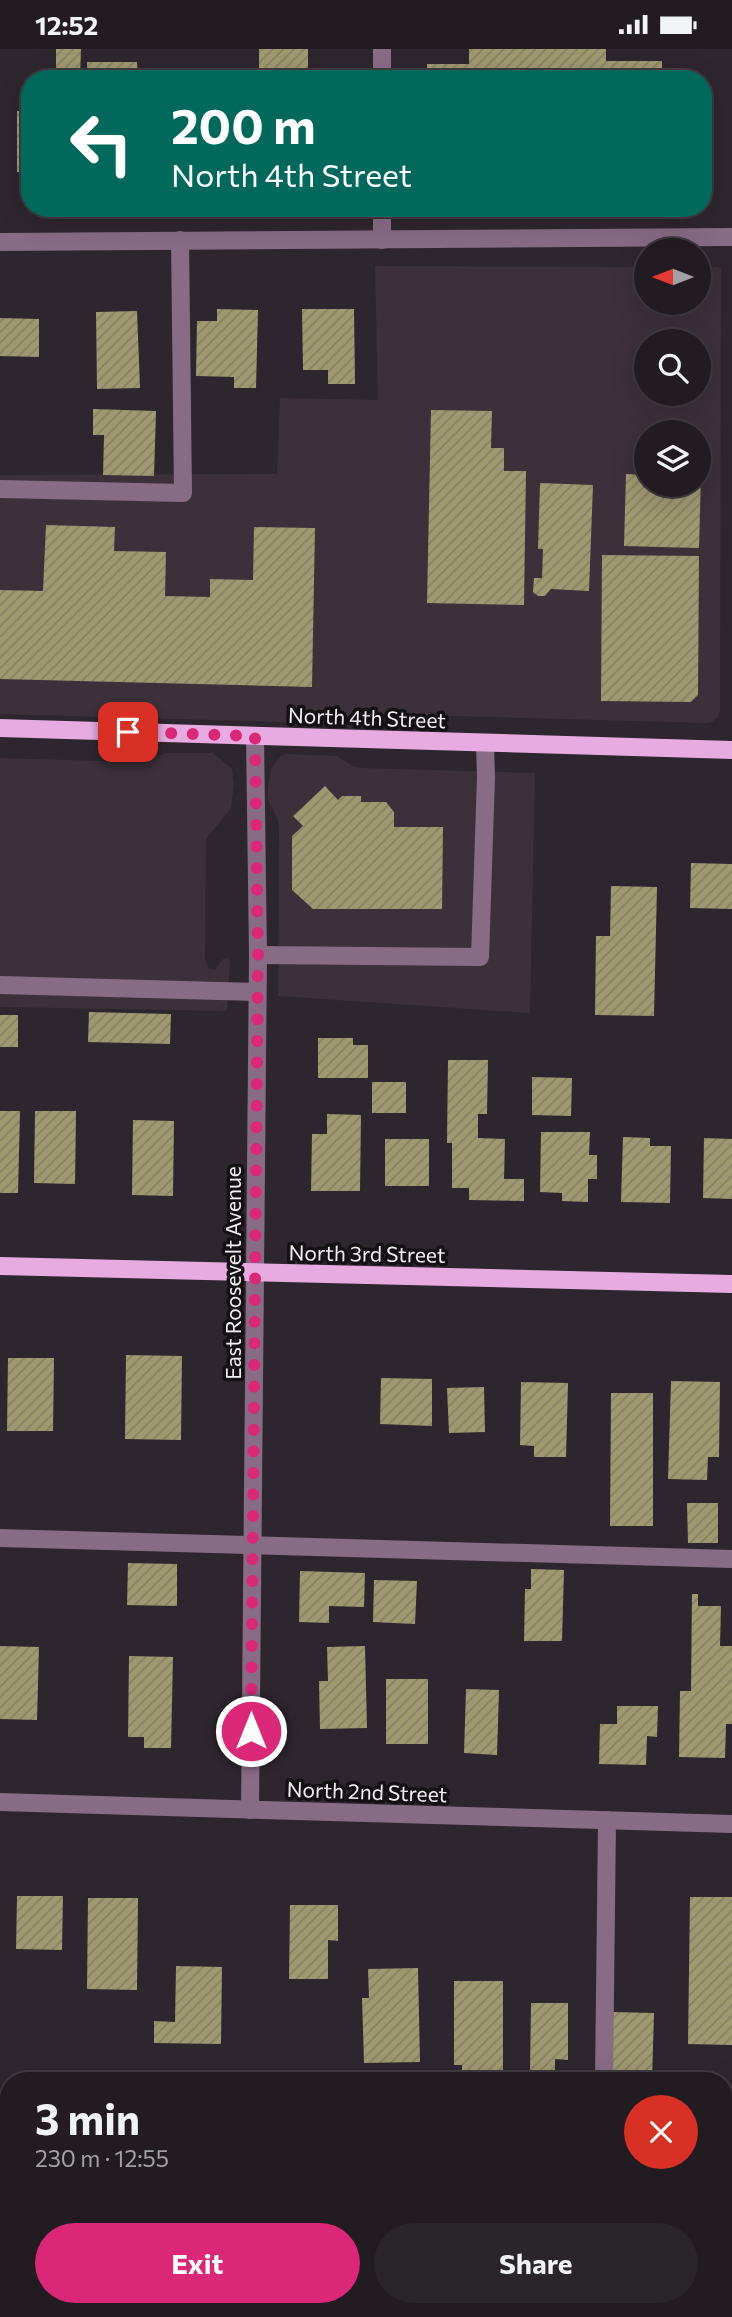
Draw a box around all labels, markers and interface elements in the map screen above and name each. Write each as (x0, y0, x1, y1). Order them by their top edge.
text: 12:52 (35, 9, 98, 40)
text: 200 m (171, 94, 316, 154)
icon: left (56, 98, 147, 189)
text: North 4th Street (171, 154, 412, 194)
north arrow (634, 238, 710, 315)
map controls (634, 238, 711, 497)
button: search (634, 329, 711, 406)
button: layers (634, 420, 711, 497)
pin (98, 702, 158, 762)
street label: North 4th Street (288, 702, 446, 732)
icon: arrive (109, 713, 147, 751)
street label: East Roosevelt Avenue (220, 1166, 245, 1380)
street label: North 3rd Street (288, 1239, 446, 1267)
position arrow (214, 1694, 288, 1768)
street label: North 2nd Street (286, 1776, 448, 1806)
text: 3 min (35, 2092, 140, 2144)
button: close (624, 2095, 698, 2169)
text: 230 m · 12:55 (35, 2144, 169, 2172)
button: Exit (35, 2223, 360, 2303)
button: Share (374, 2223, 698, 2303)

